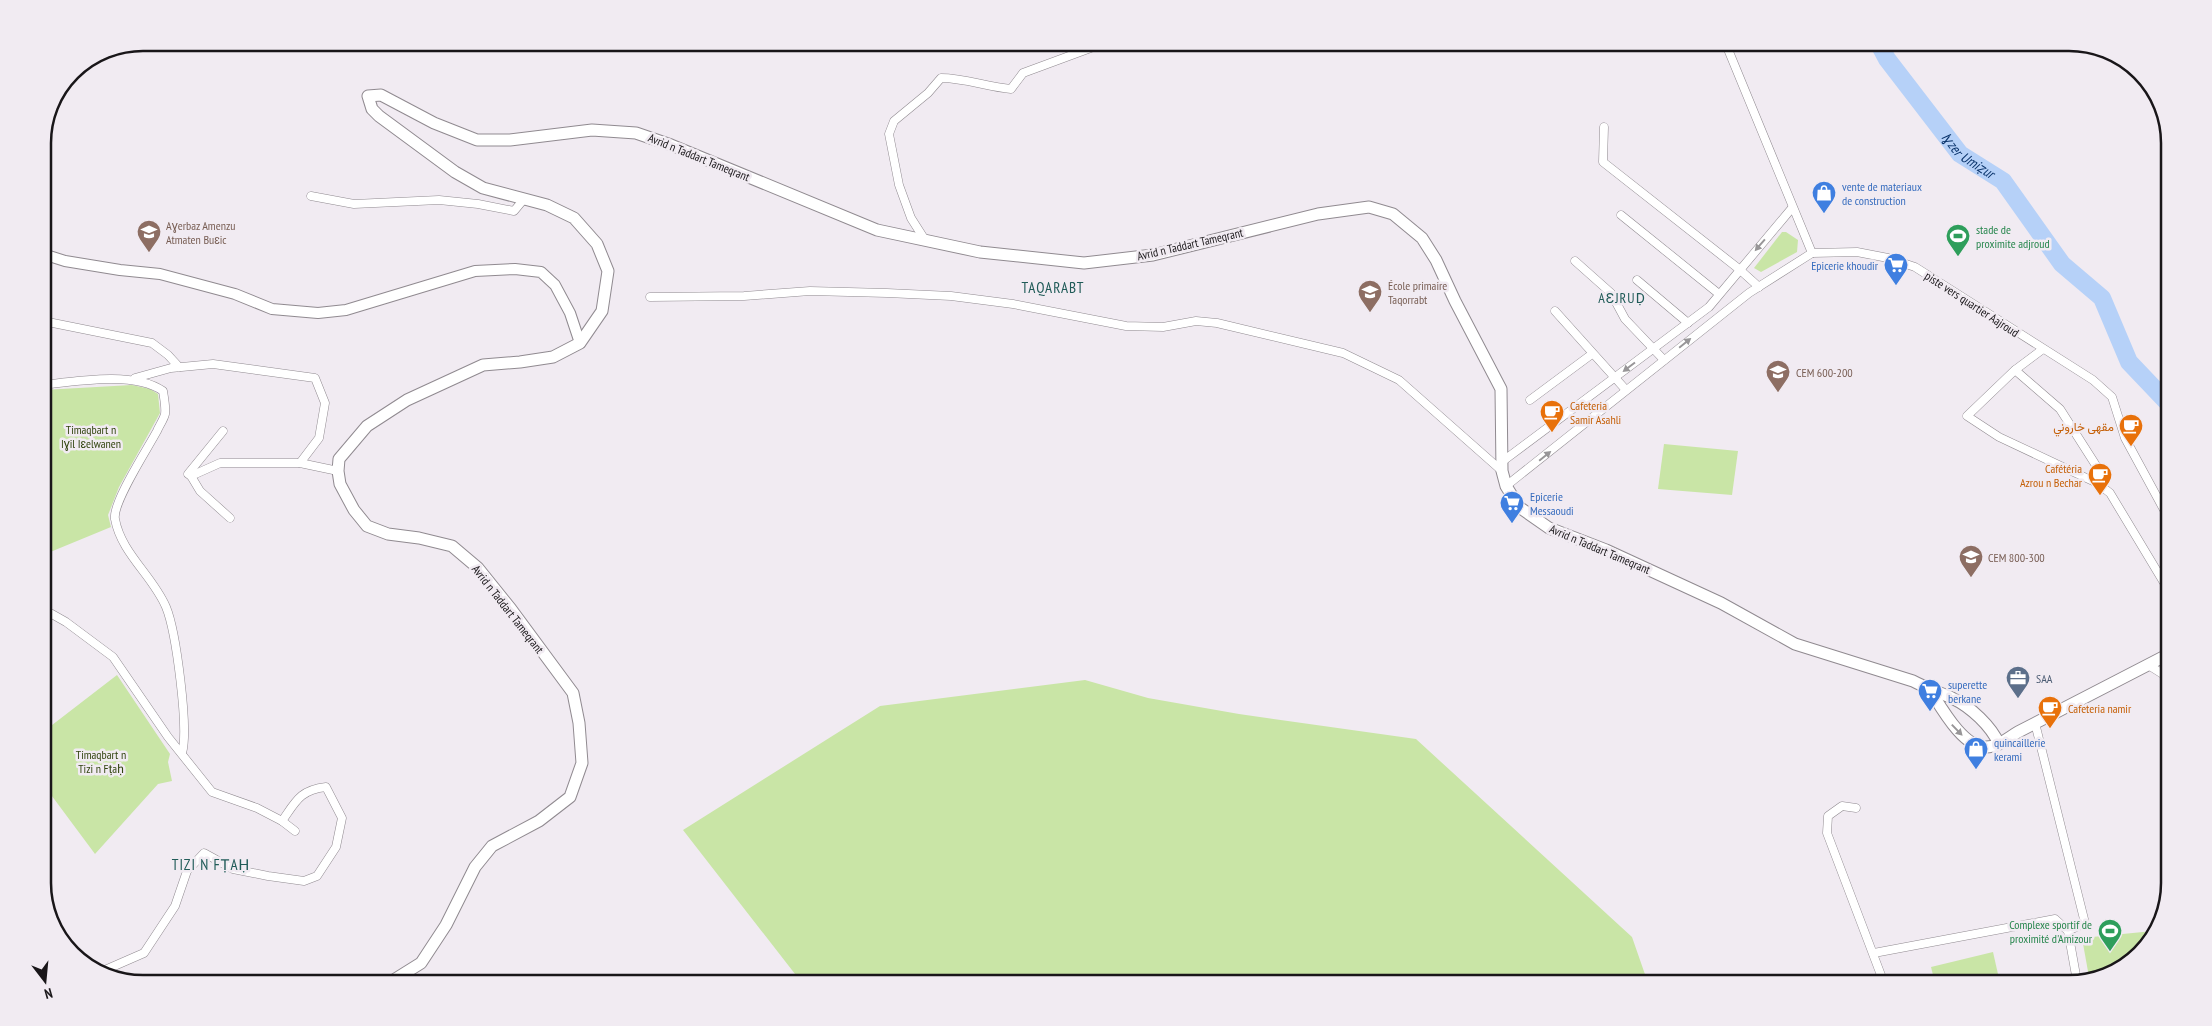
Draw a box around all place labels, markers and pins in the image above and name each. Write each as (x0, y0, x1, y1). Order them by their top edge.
place label: vente de materiaux de construction (1842, 179, 1922, 208)
shop icon: vente de materiaux de construction (1811, 180, 1837, 214)
place label: Aɣerbaz Amenzu Atmaten Buɛic (166, 218, 235, 247)
school or university icon: Aɣerbaz Amenzu Atmaten Buɛic (136, 219, 162, 253)
place label: stade de proximite adjroud (1976, 222, 2050, 251)
sports icon: stade de proximite adjroud (1945, 223, 1971, 257)
supermarket icon: Epicerie khoudir (1883, 252, 1909, 286)
place label: Epicerie khoudir (1811, 258, 1879, 273)
place label: École primaire Taqorrabt (1388, 278, 1447, 307)
school or university icon: École primaire Taqorrabt (1357, 279, 1383, 313)
school or university icon: CEM 600-200 (1765, 359, 1791, 393)
place label: CEM 600-200 (1796, 365, 1853, 380)
place label: Cafeteria Samir Asahli (1570, 398, 1621, 427)
cafe icon: Cafeteria Samir Asahli (1539, 399, 1565, 433)
cafe icon: مقهى خاروني (2118, 413, 2144, 447)
place label: مقهى خاروني (2053, 419, 2114, 437)
place label: Cafétéria Azrou n Bechar (2020, 461, 2083, 490)
cafe icon: Cafétéria Azrou n Bechar (2087, 462, 2113, 496)
place label: Epicerie Messaoudi (1530, 489, 1574, 518)
supermarket icon: Epicerie Messaoudi (1499, 490, 1525, 524)
school or university icon: CEM 800-300 (1958, 544, 1984, 578)
place label: CEM 800-300 (1988, 550, 2045, 565)
office icon: SAA (2005, 665, 2031, 699)
place label: SAA (2036, 671, 2053, 686)
place label: superette berkane (1948, 677, 1987, 706)
supermarket icon: superette berkane (1917, 678, 1943, 712)
cafe icon: Cafeteria namir (2037, 695, 2063, 729)
place label: Cafeteria namir (2068, 701, 2132, 716)
place label: quincaillerie kerami (1994, 735, 2045, 764)
shop icon: quincaillerie kerami (1963, 736, 1989, 770)
place label: Complexe sportif de proximité d'Amizour (2009, 917, 2093, 946)
sports icon: Complexe sportif de proximité d'Amizour (2097, 918, 2123, 952)

